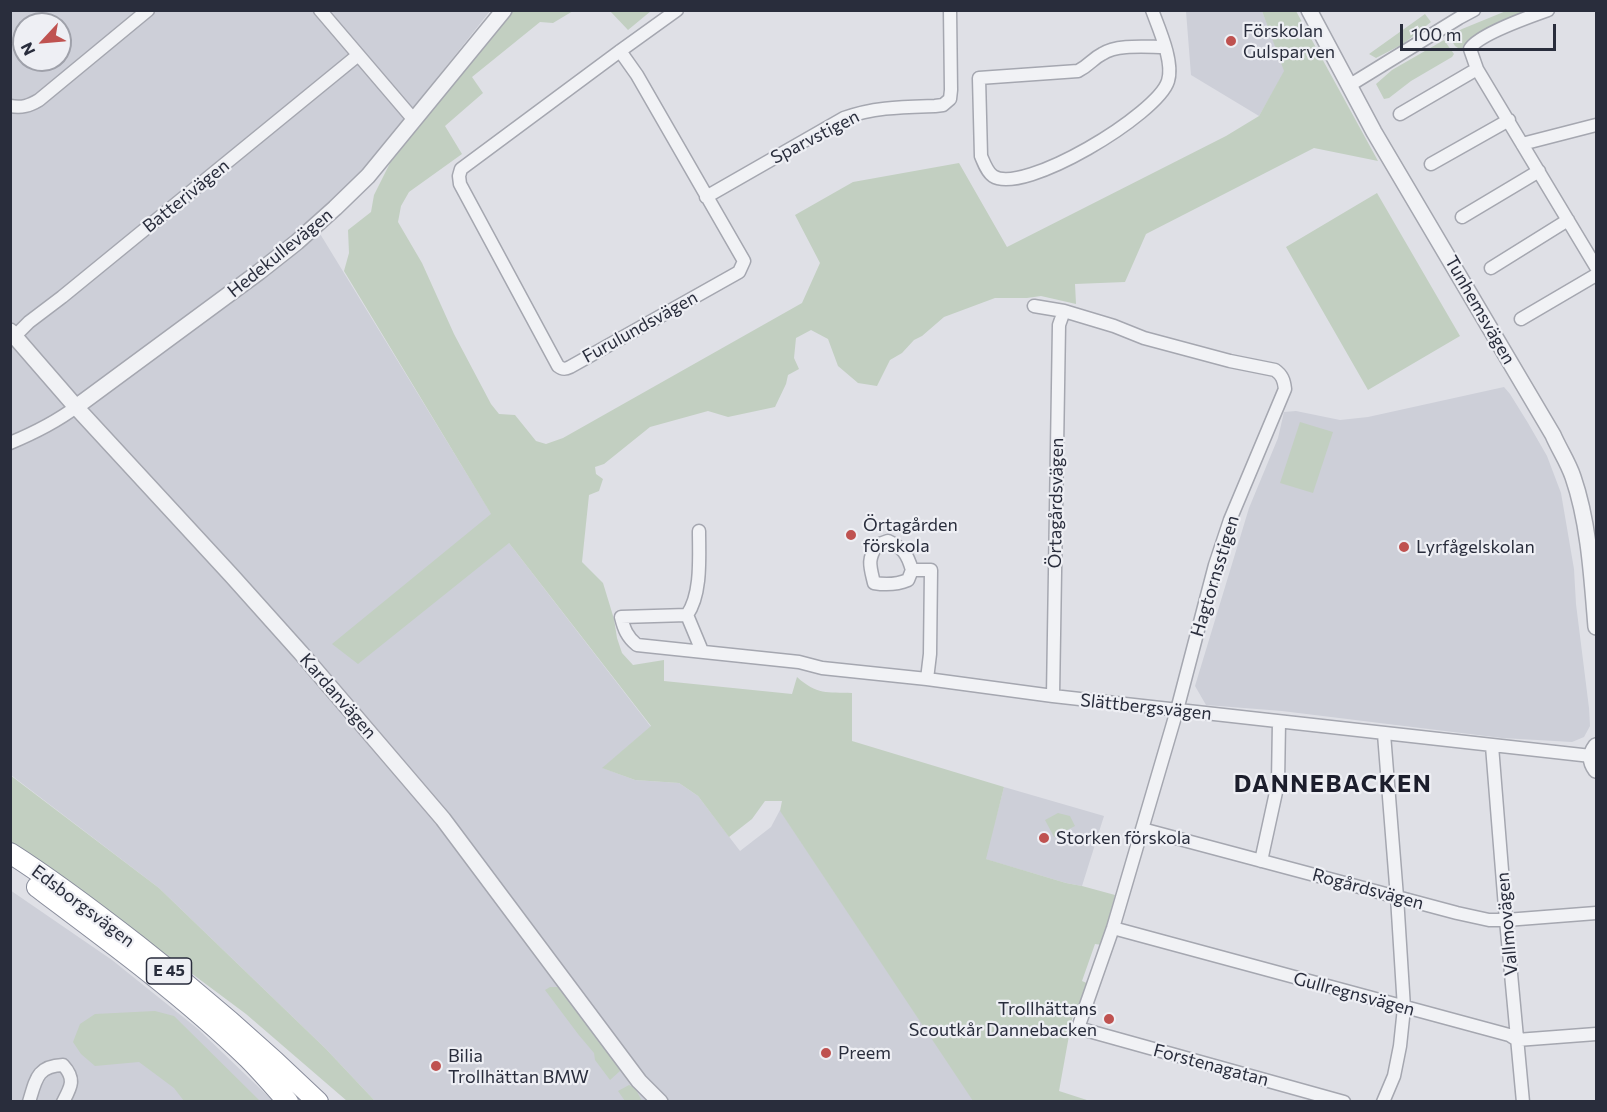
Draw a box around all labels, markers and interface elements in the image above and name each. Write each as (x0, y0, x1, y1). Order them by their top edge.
north arrow (12, 12, 72, 72)
scale bar (1403, 12, 1559, 50)
place label: Förskolan Gulsparven (1243, 20, 1335, 63)
text: 100 m (1411, 23, 1461, 45)
marker: Förskolan Gulsparven (1224, 34, 1238, 48)
text: N (16, 40, 38, 59)
street label: Sparvstigen (767, 105, 863, 169)
street label: Batterivägen (139, 155, 233, 237)
street label: Hedekullevägen (223, 204, 337, 302)
street label: Tunhemsvägen (1440, 252, 1520, 368)
street label: Furulundsvägen (579, 286, 701, 368)
street label: Örtagårdsvägen (1044, 437, 1068, 569)
street label: Hagtornsstigen (1186, 513, 1244, 639)
place label: Örtagården förskola (863, 514, 958, 556)
marker: Örtagården förskola (844, 528, 858, 542)
place label: Lyrfågelskolan (1416, 536, 1535, 558)
marker: Lyrfågelskolan (1397, 540, 1411, 554)
street label: Kardanvägen (295, 649, 381, 743)
street label: Slättbergsvägen (1079, 689, 1213, 725)
district label: DANNEBACKEN (1234, 770, 1432, 798)
place label: Storken förskola (1056, 827, 1191, 849)
marker: Storken förskola (1037, 831, 1051, 845)
street label: Edsborgsvägen (27, 860, 139, 952)
street label: Rogårdsvägen (1310, 864, 1426, 914)
street label: Vallmovägen (1492, 871, 1522, 977)
road number: E 45 (146, 958, 192, 984)
street label: Gullregnsvägen (1291, 967, 1417, 1021)
place label: Trollhättans Scoutkår Dannebacken (909, 998, 1097, 1040)
marker: Trollhättans Scoutkår Dannebacken (1102, 1012, 1116, 1026)
street label: Forstenagatan (1151, 1039, 1271, 1091)
place label: Preem (838, 1042, 891, 1064)
place label: Bilia Trollhättan BMW (448, 1045, 589, 1088)
marker: Preem (819, 1046, 833, 1060)
marker: Bilia Trollhättan BMW (429, 1059, 443, 1073)

